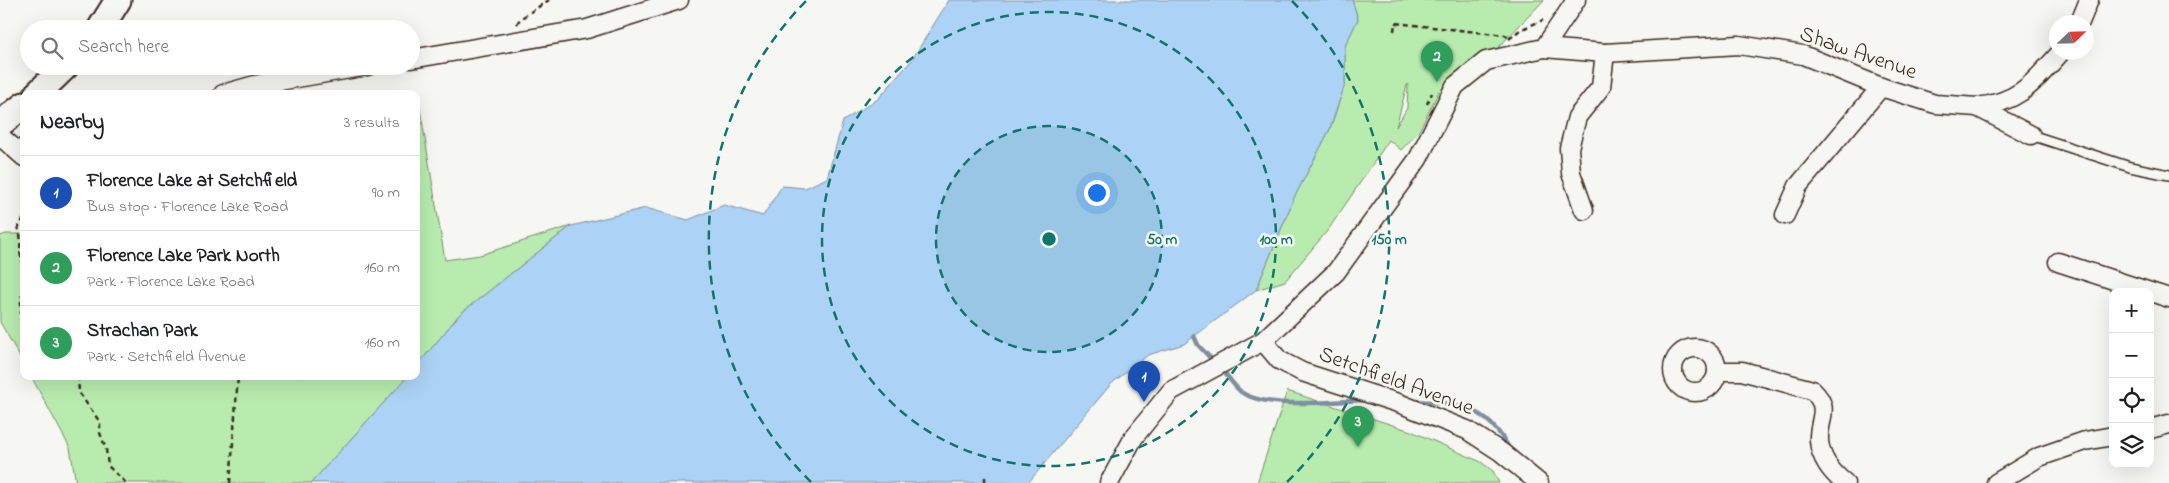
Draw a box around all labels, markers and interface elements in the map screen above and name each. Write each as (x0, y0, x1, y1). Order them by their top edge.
north arrow (2049, 15, 2094, 60)
street label: Shaw Avenue (1795, 19, 1921, 89)
search box (20, 20, 420, 75)
icon: search (38, 34, 66, 62)
text: Search here (78, 34, 169, 61)
pin: 2 (1421, 41, 1453, 82)
text: Nearby (40, 108, 104, 138)
text: 3 results (344, 111, 400, 135)
text: Florence Lake at Setchfield (87, 168, 297, 195)
your location (1084, 180, 1110, 206)
text: 1 (53, 181, 59, 205)
text: 90 m (372, 181, 400, 205)
text: Bus stop · Florence Lake Road (87, 195, 288, 219)
text: 50 m (1147, 229, 1178, 251)
text: 100 m (1259, 229, 1293, 251)
text: 150 m (1371, 229, 1407, 251)
centre of rings (1040, 230, 1058, 248)
text: Florence Lake Park North (87, 243, 280, 270)
text: 2 (52, 256, 60, 280)
text: 160 m (365, 256, 400, 280)
text: Park · Florence Lake Road (87, 270, 255, 294)
map controls (2109, 288, 2154, 468)
button: + (2109, 288, 2154, 333)
text: Strachan Park (87, 318, 198, 345)
text: 3 (53, 331, 59, 355)
text: 160 m (365, 331, 400, 355)
button: − (2109, 333, 2154, 378)
street label: Setchfield Avenue (1314, 339, 1478, 425)
text: Park · Setchfield Avenue (87, 345, 246, 369)
pin: 1 (1128, 361, 1160, 402)
button: locate (2109, 378, 2154, 423)
pin: 3 (1342, 406, 1374, 447)
button: layers (2109, 423, 2154, 468)

